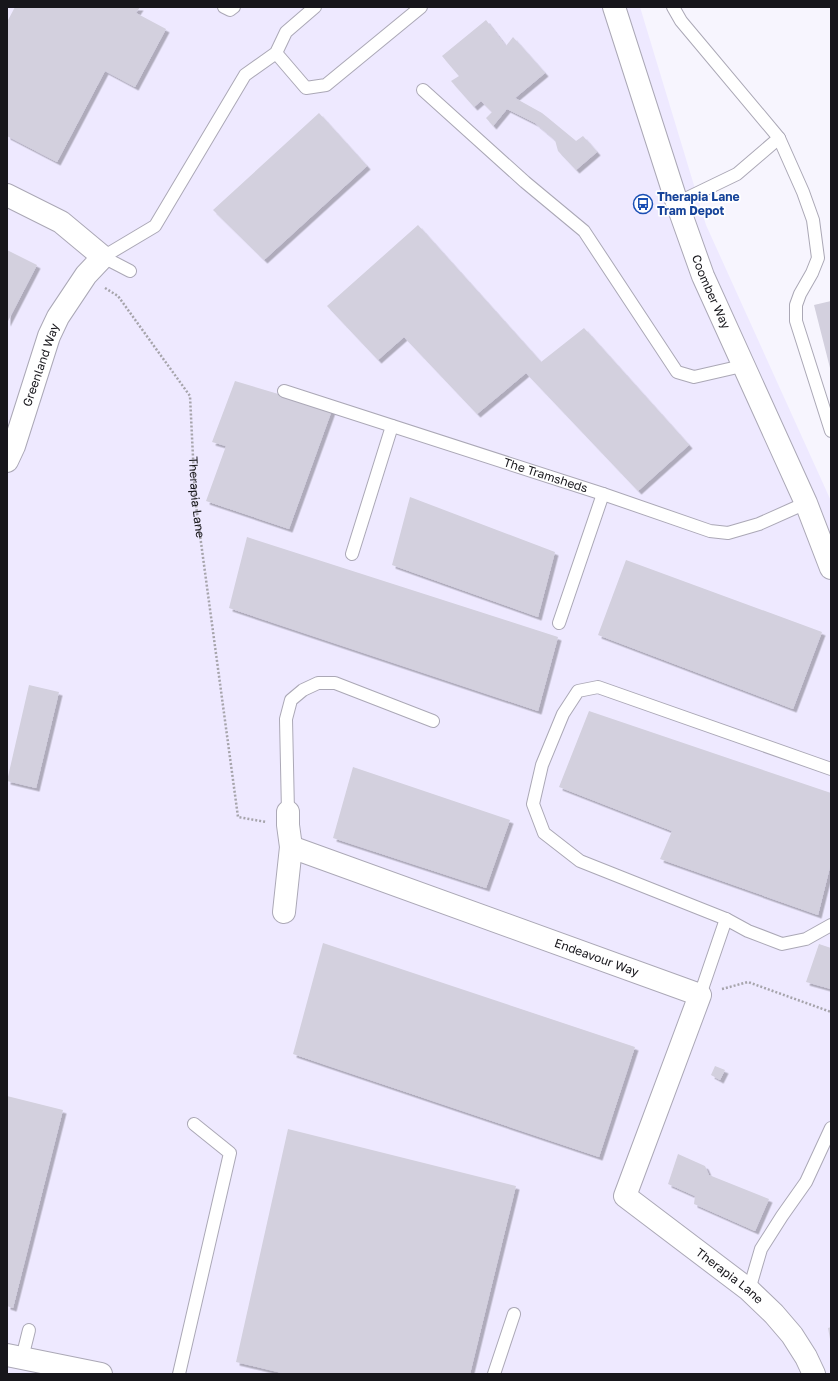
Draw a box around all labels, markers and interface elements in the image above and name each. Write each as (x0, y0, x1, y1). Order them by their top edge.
place label: Therapia Lane Tram Depot (657, 189, 740, 218)
bus stop icon: Therapia Lane Tram Depot (632, 193, 654, 215)
street label: Coomber Way (689, 252, 734, 331)
street label: Greenland Way (19, 321, 62, 408)
street label: The Tramsheds (502, 454, 590, 496)
street label: Therapia Lane (186, 456, 208, 539)
street label: Endeavour Way (553, 935, 641, 979)
street label: Therapia Lane (693, 1244, 767, 1307)

